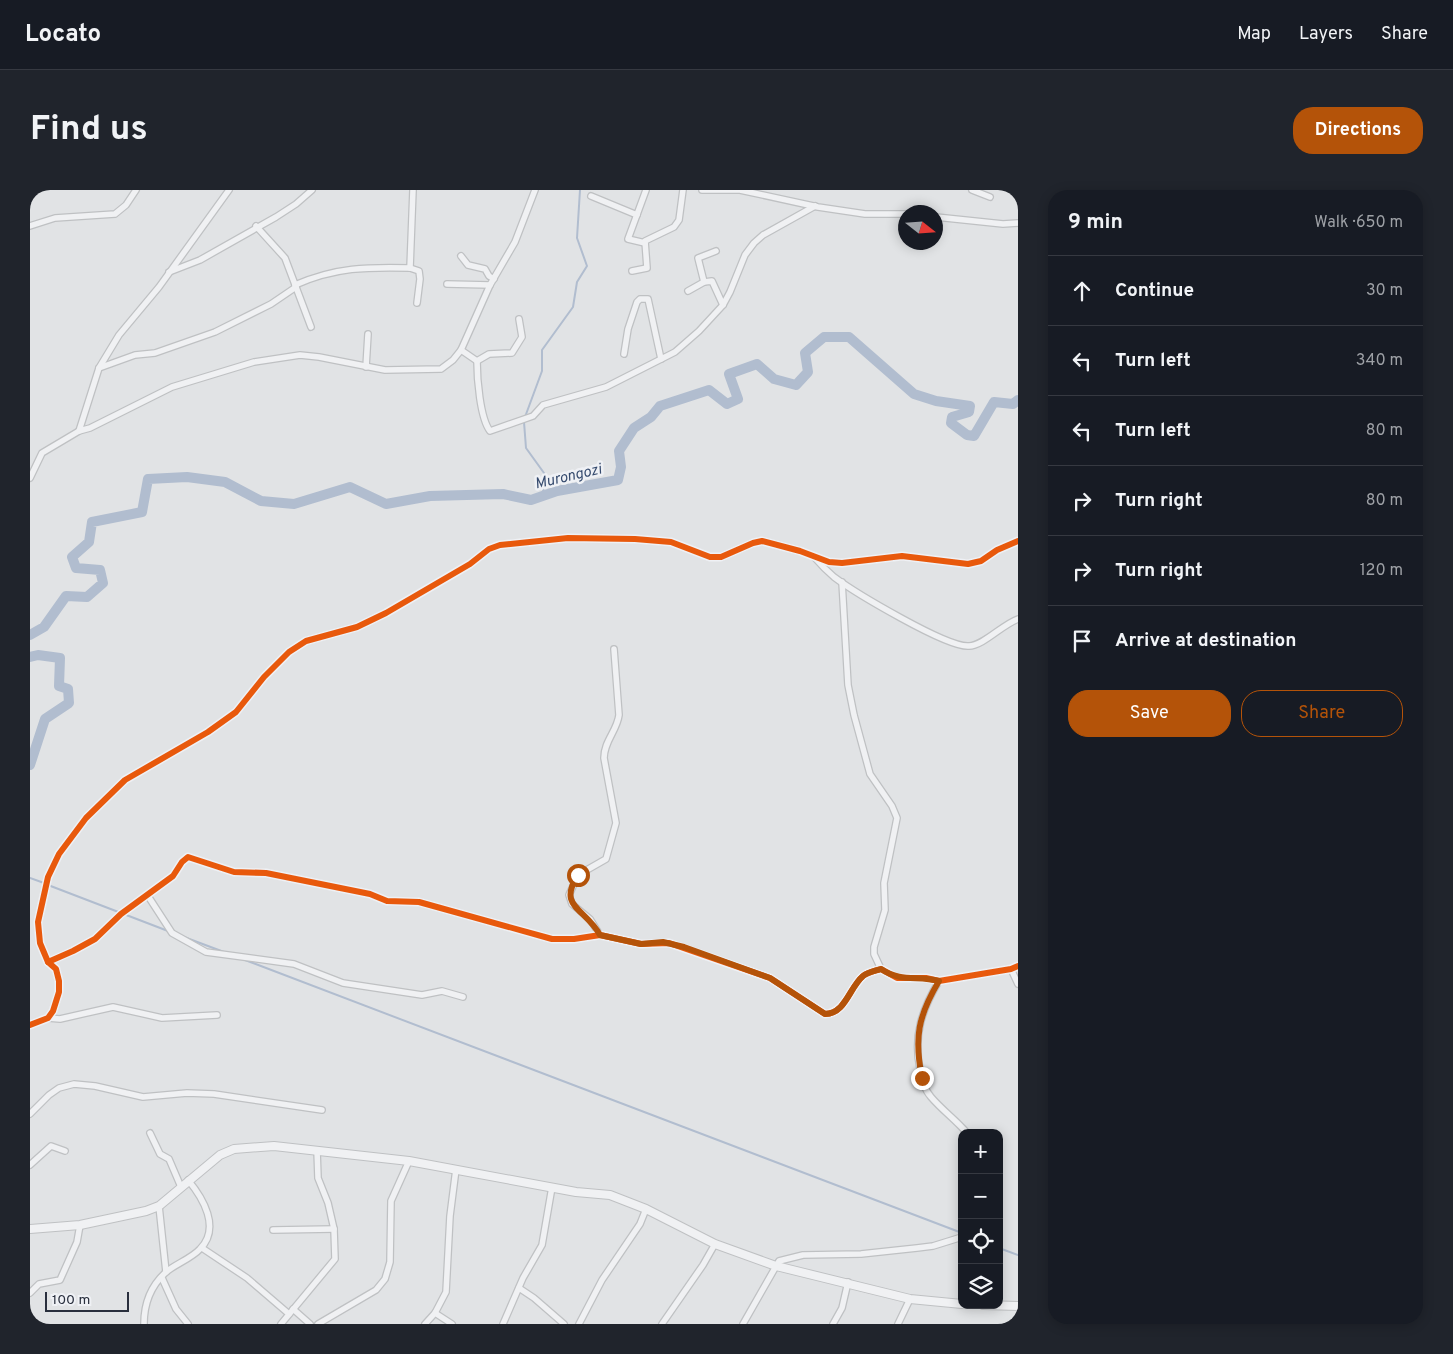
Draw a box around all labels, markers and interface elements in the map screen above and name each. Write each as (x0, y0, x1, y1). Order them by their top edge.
text: Locato (25, 20, 101, 50)
text: Map (1237, 23, 1271, 46)
text: Layers (1299, 23, 1353, 46)
text: Share (1381, 23, 1428, 46)
button: Directions (1293, 107, 1423, 154)
text: Find us (30, 108, 148, 152)
north arrow (898, 205, 943, 250)
text: 9 min (1068, 209, 1123, 236)
text: Walk · 650 m (1314, 213, 1403, 233)
icon: ahead (1068, 277, 1096, 305)
text: Continue (1115, 279, 1194, 303)
text: 30 m (1366, 281, 1403, 301)
icon: left (1068, 347, 1096, 375)
text: Turn left (1115, 349, 1191, 373)
text: 340 m (1356, 351, 1403, 371)
icon: left (1068, 417, 1096, 445)
text: Turn left (1115, 419, 1191, 443)
text: 80 m (1366, 421, 1403, 441)
water label: Murongozi (533, 460, 605, 494)
icon: right (1068, 487, 1096, 515)
text: Turn right (1115, 489, 1203, 513)
text: 80 m (1366, 491, 1403, 511)
icon: right (1068, 557, 1096, 585)
text: Turn right (1115, 559, 1203, 583)
text: 120 m (1360, 561, 1403, 581)
icon: arrive (1068, 627, 1096, 655)
text: Arrive at destination (1115, 629, 1296, 653)
button: Save (1068, 690, 1231, 737)
button: Share (1241, 690, 1403, 737)
route start (567, 864, 590, 887)
route end (911, 1067, 934, 1090)
map controls (958, 1129, 1003, 1309)
button: + (958, 1129, 1003, 1174)
button: − (958, 1174, 1003, 1219)
button: locate (958, 1219, 1003, 1264)
button: layers (958, 1264, 1003, 1309)
scale bar (45, 1289, 129, 1312)
text: 100 m (52, 1292, 90, 1309)

